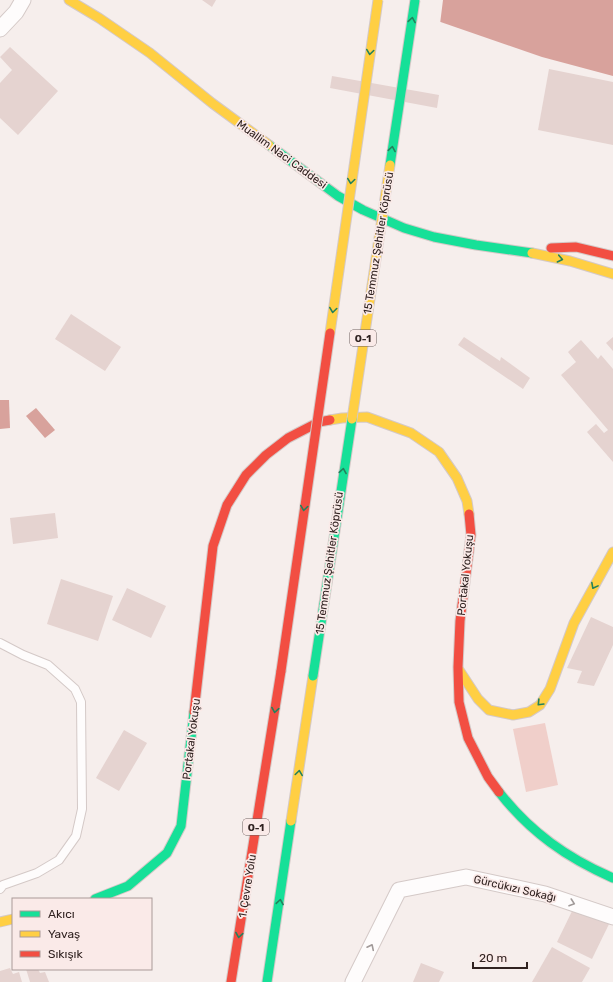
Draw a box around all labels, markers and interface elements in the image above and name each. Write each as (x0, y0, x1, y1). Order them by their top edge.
one-way arrow (407, 17, 416, 23)
one-way arrow (366, 49, 375, 55)
street label: Muallim Naci Caddesi (234, 117, 329, 191)
one-way arrow (387, 146, 396, 152)
street label: 15 Temmuz Şehitler Köprüsü (361, 171, 396, 315)
one-way arrow (347, 178, 356, 184)
one-way arrow (557, 254, 563, 262)
one-way arrow (329, 307, 338, 313)
road number: O-1 (350, 330, 376, 346)
one-way arrow (338, 468, 347, 474)
street label: 15 Temmuz Şehitler Köprüsü (313, 491, 346, 635)
one-way arrow (300, 505, 309, 511)
street label: Portakal Yokuşu (455, 534, 476, 616)
one-way arrow (591, 582, 598, 589)
street label: Portakal Yokuşu (180, 698, 203, 780)
one-way arrow (537, 698, 545, 706)
one-way arrow (271, 707, 280, 713)
one-way arrow (294, 770, 303, 776)
road number: O-1 (243, 819, 269, 835)
street label: 1. Çevre Yolu (236, 853, 259, 919)
street label: Gürcükızı Sokağı (472, 873, 557, 904)
legend (12, 898, 152, 970)
one-way arrow (568, 898, 575, 907)
one-way arrow (275, 899, 284, 905)
text: Akıcı (48, 907, 75, 921)
text: Yavaş (48, 927, 80, 941)
one-way arrow (235, 932, 244, 938)
one-way arrow (366, 944, 373, 952)
scale bar (473, 944, 527, 970)
text: Sıkışık (48, 947, 83, 961)
text: 20 m (479, 951, 507, 965)

